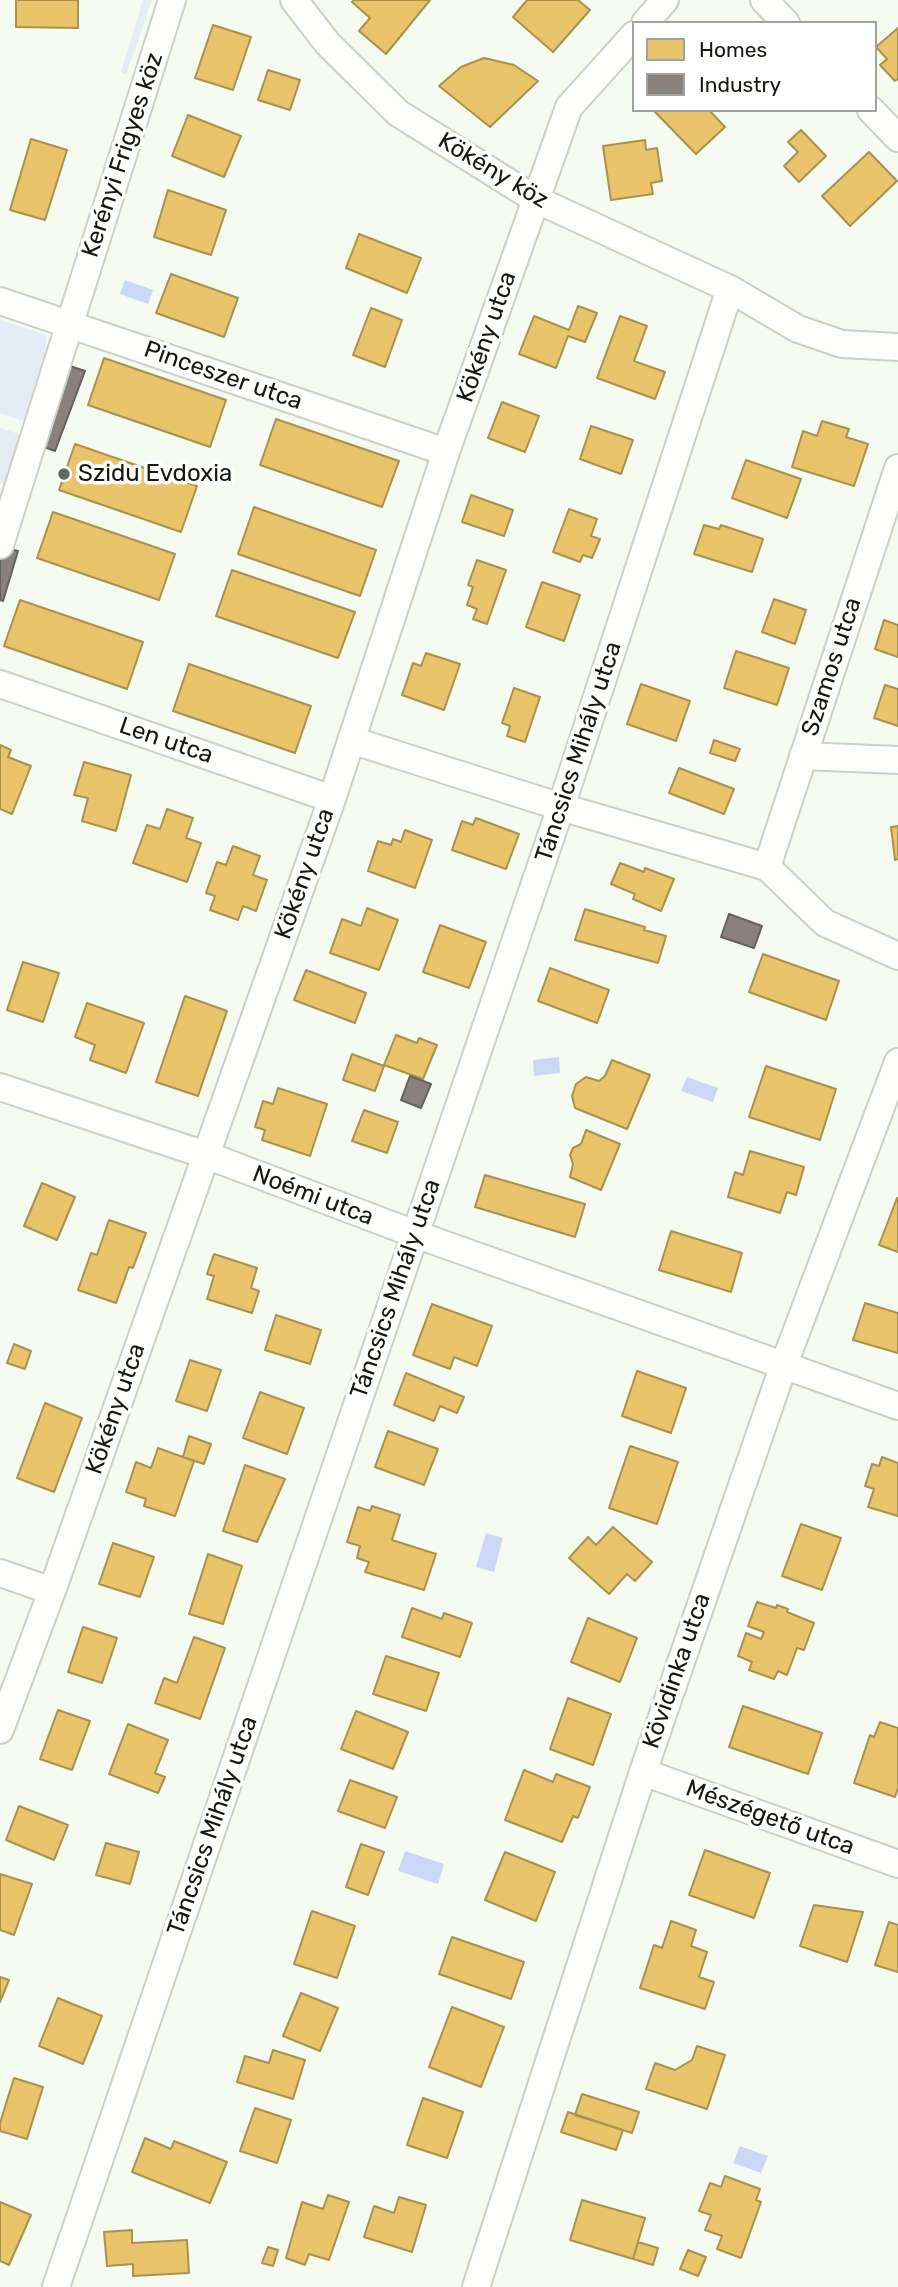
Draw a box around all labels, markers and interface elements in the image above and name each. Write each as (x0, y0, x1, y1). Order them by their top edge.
legend (632, 21, 877, 112)
text: Homes (699, 37, 767, 62)
street label: Kerényi Frigyes köz (76, 49, 170, 261)
text: Industry (699, 72, 781, 97)
street label: Kökény köz (433, 127, 553, 215)
street label: Kökény utca (451, 268, 523, 406)
street label: Pinceszer utca (140, 335, 306, 417)
place label: Szidu Evdoxia (78, 460, 232, 488)
marker: Szidu Evdoxia (56, 466, 72, 482)
street label: Szamos utca (796, 594, 868, 740)
street label: Táncsics Mihály utca (530, 638, 628, 866)
street label: Len utca (115, 712, 217, 770)
street label: Kökény utca (269, 805, 341, 943)
street label: Noémi utca (248, 1160, 378, 1232)
street label: Táncsics Mihály utca (345, 1176, 447, 1402)
street label: Kökény utca (80, 1340, 152, 1478)
street label: Kövidinka utca (637, 1590, 717, 1752)
street label: Táncsics Mihály utca (162, 1713, 264, 1939)
street label: Mészégető utca (682, 1774, 858, 1862)

